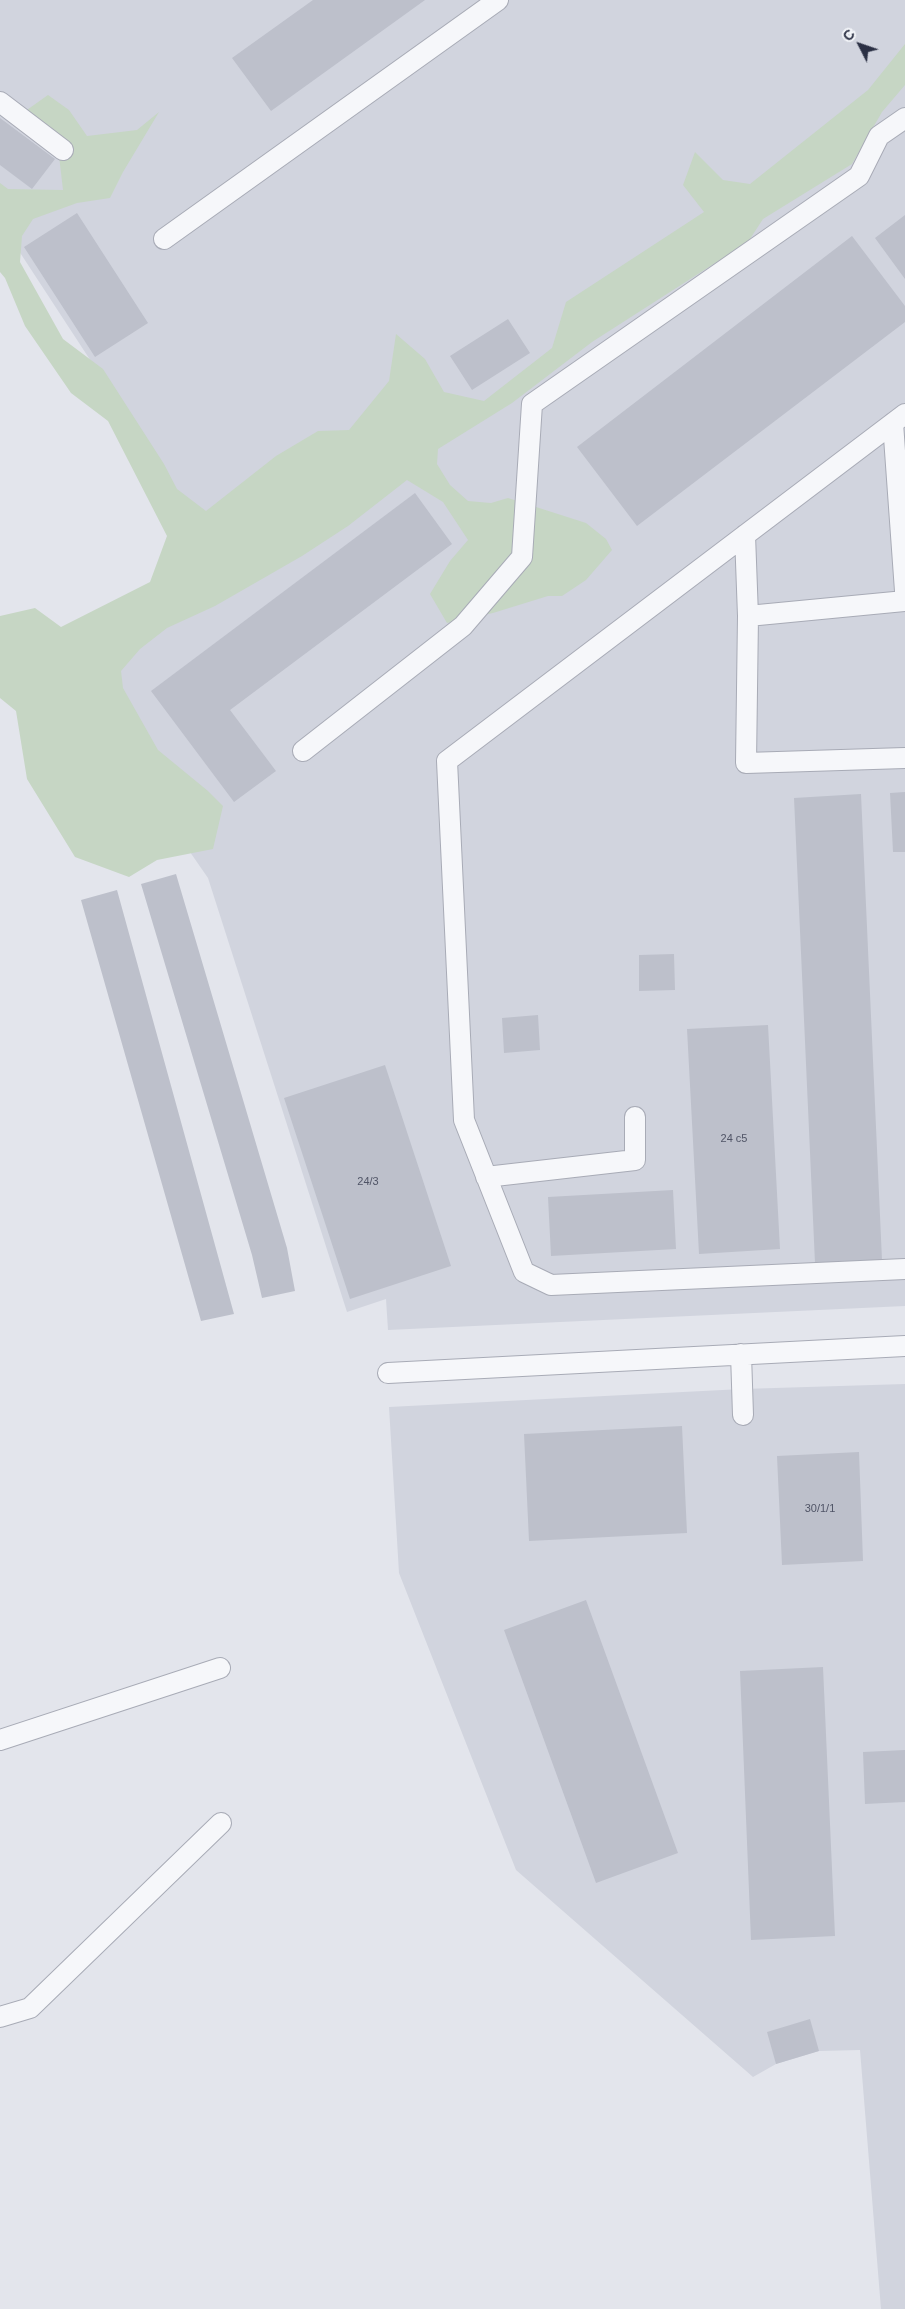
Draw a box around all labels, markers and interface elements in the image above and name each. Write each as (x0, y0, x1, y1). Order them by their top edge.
north arrow (835, 20, 885, 70)
text: С (839, 26, 858, 44)
house number: 24 с5 (721, 1132, 747, 1146)
house number: 24/3 (357, 1175, 379, 1189)
house number: 30/1/1 (805, 1502, 835, 1516)

